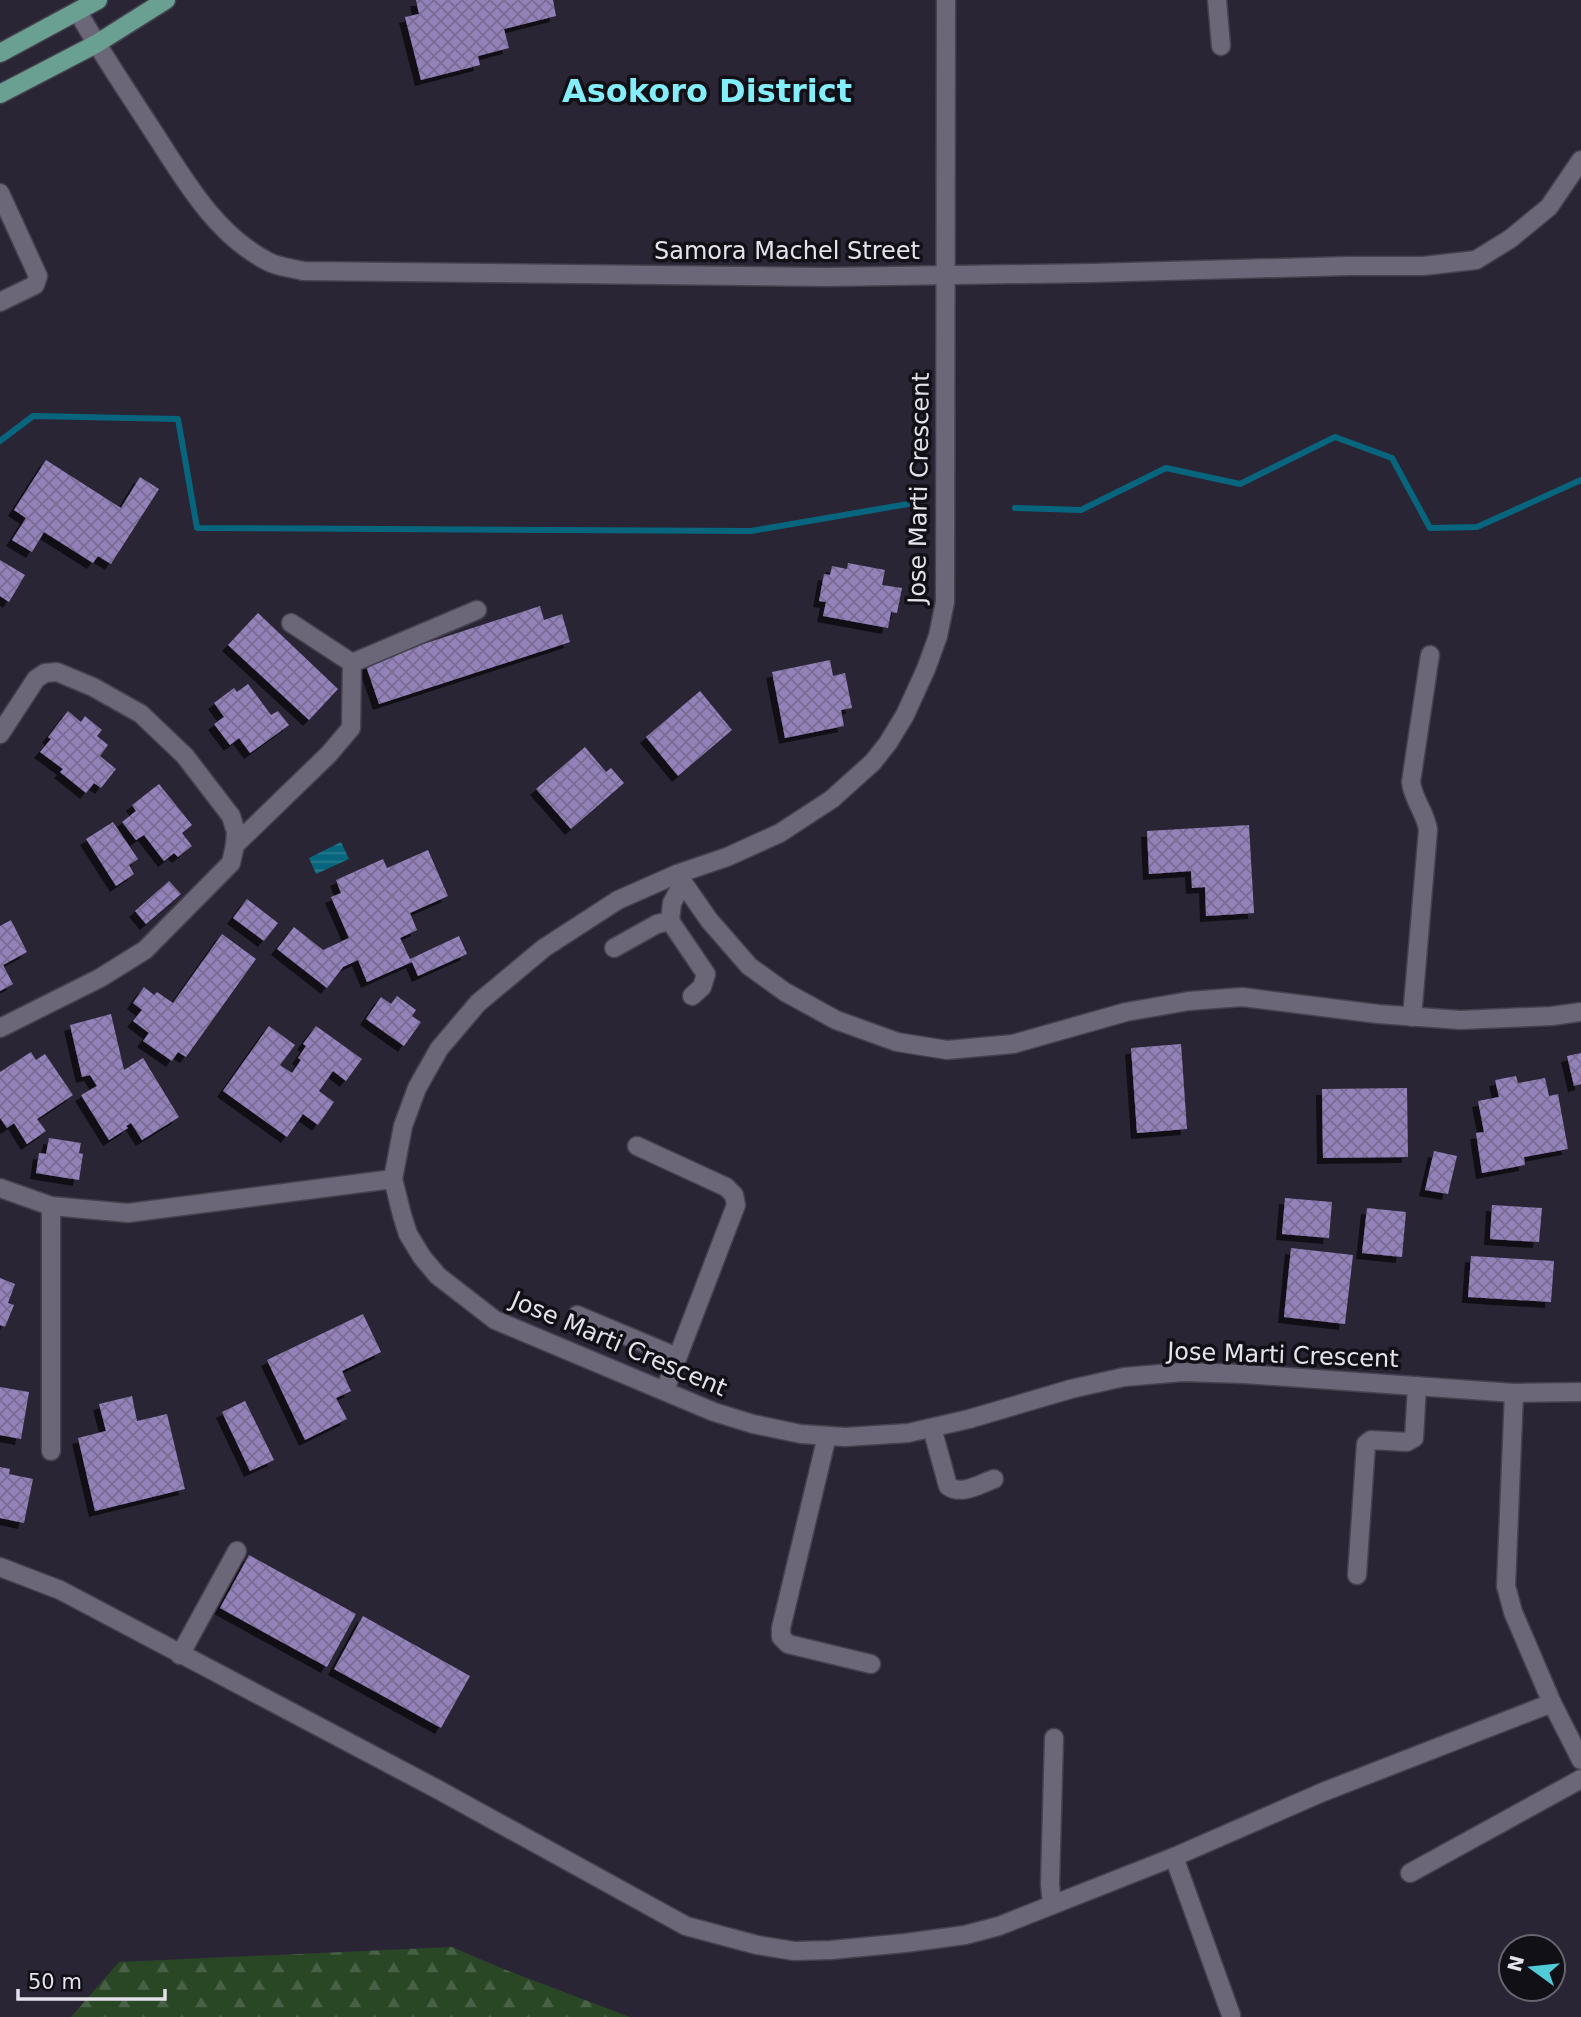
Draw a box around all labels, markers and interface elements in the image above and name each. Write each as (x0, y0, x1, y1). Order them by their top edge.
district label: Asokoro District (562, 72, 852, 110)
street label: Samora Machel Street (654, 237, 920, 265)
street label: Jose Marti Crescent (903, 372, 935, 606)
street label: Jose Marti Crescent (505, 1285, 731, 1402)
street label: Jose Marti Crescent (1165, 1337, 1399, 1373)
north arrow (1497, 1933, 1567, 2003)
text: N (1503, 1953, 1528, 1974)
scale bar (18, 1958, 164, 2002)
text: 50 m (28, 1970, 82, 1994)

